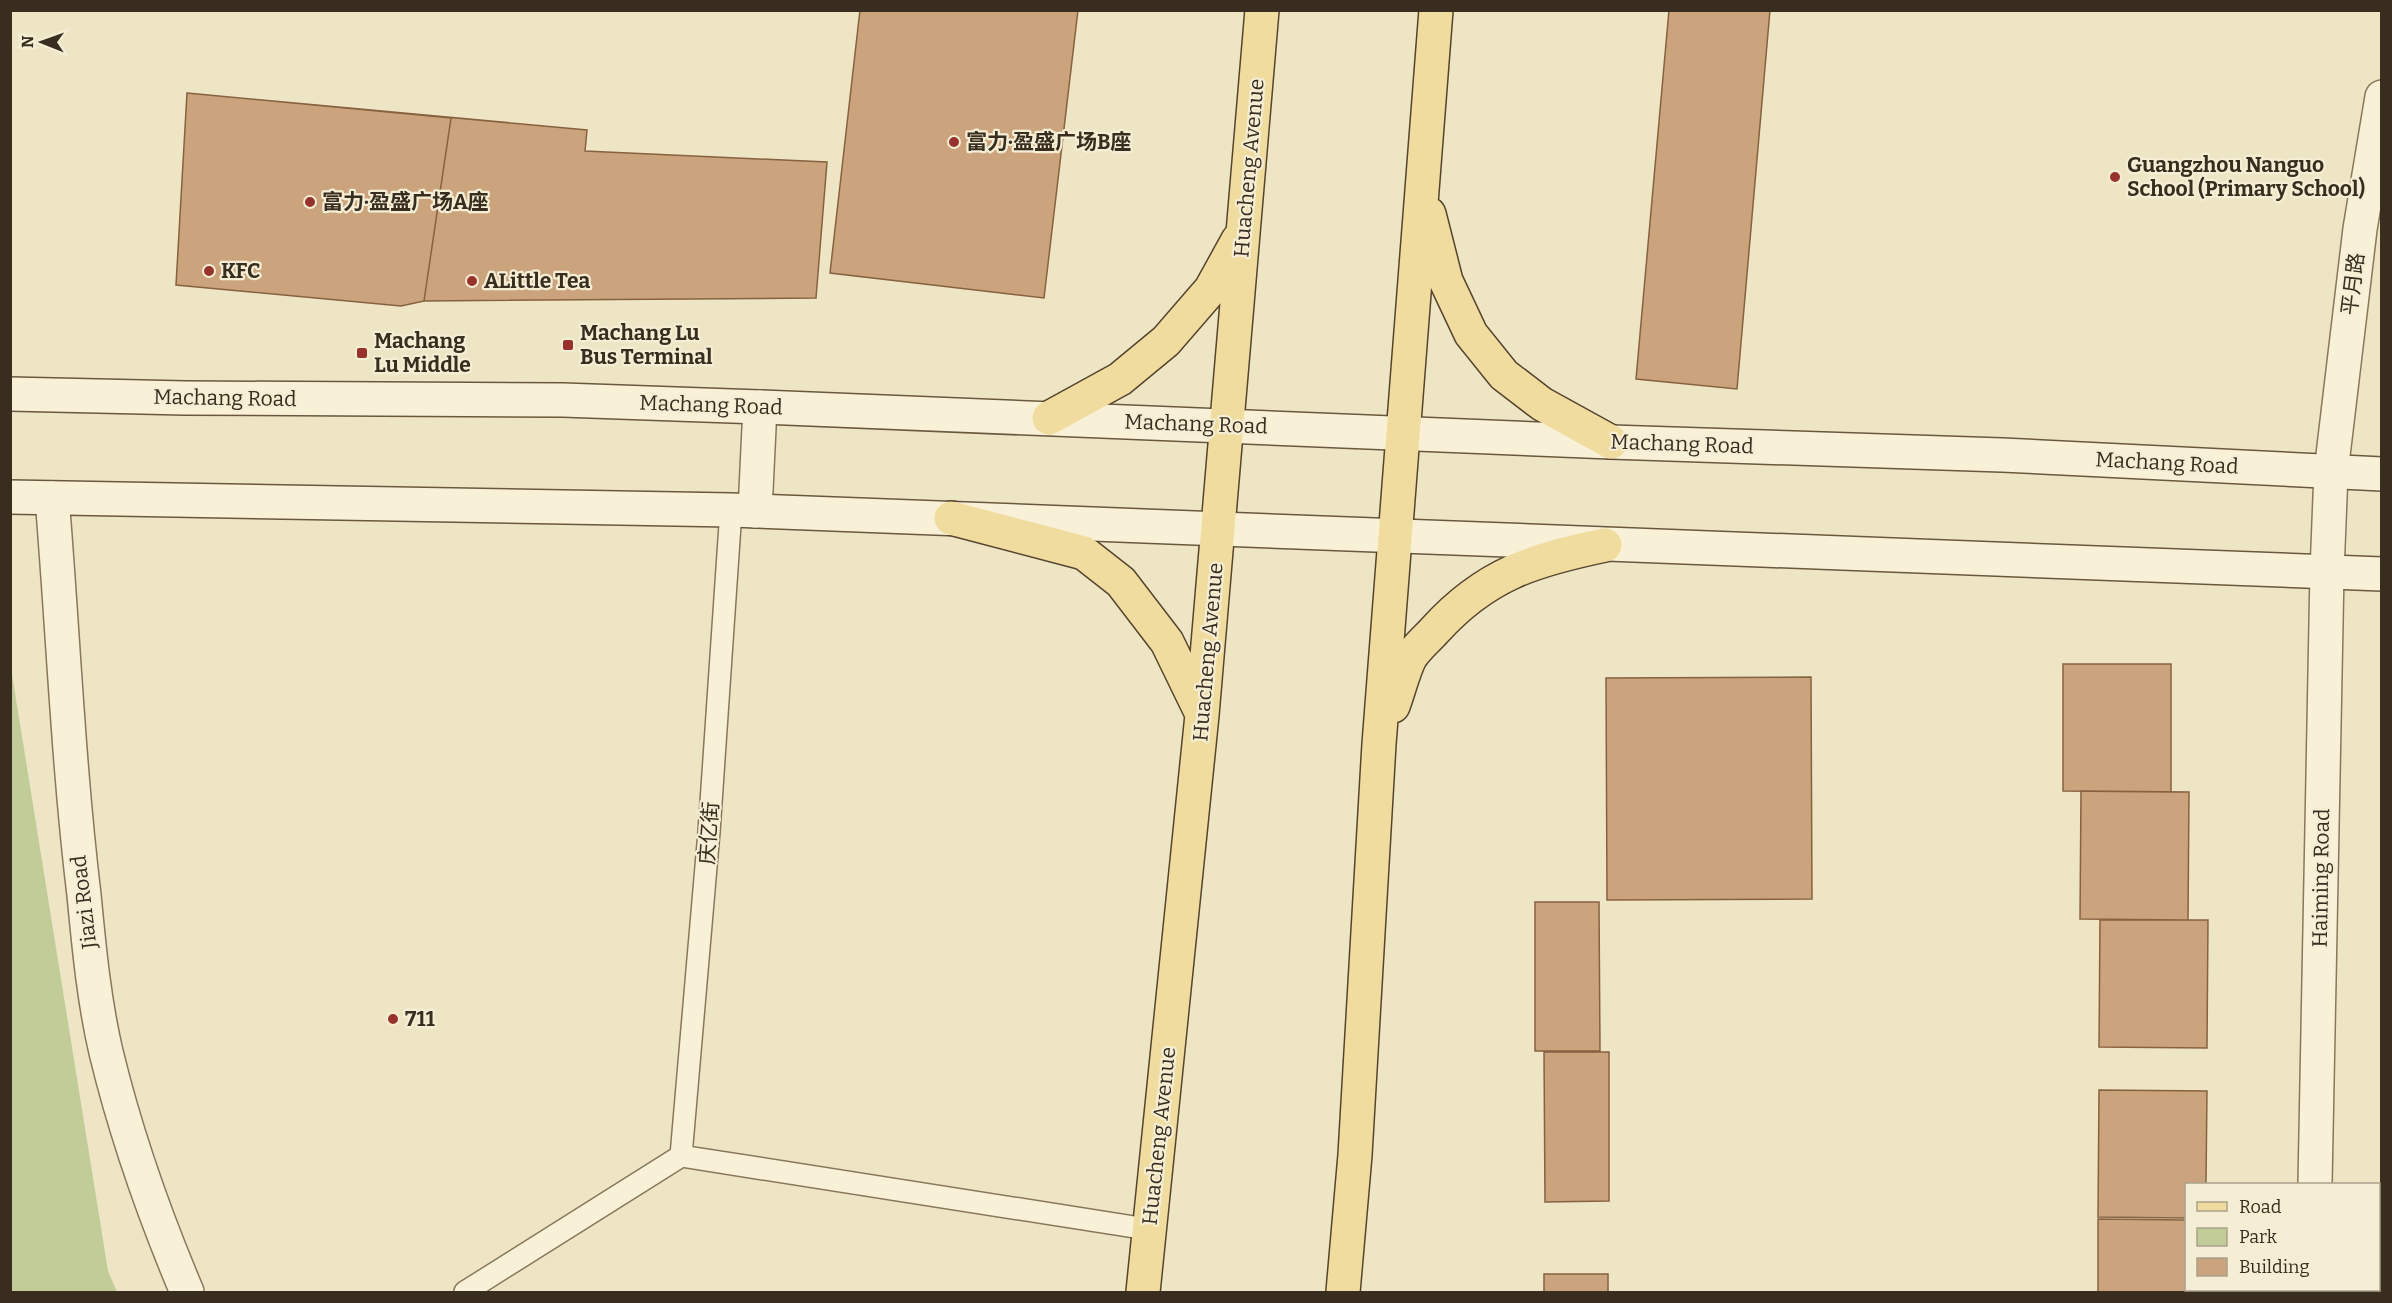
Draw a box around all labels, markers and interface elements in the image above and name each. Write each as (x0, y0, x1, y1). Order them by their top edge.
north arrow (12, 12, 72, 72)
text: N (18, 35, 37, 48)
street label: Huacheng Avenue (1228, 78, 1270, 258)
place label: 富力·盈盛广场B座 (966, 129, 1131, 155)
marker: 富力·盈盛广场B座 (947, 135, 961, 149)
place label: Guangzhou Nanguo School (Primary School) (2127, 152, 2365, 202)
marker: Guangzhou Nanguo School (Primary School) (2108, 170, 2122, 184)
place label: 富力·盈盛广场A座 (322, 189, 489, 215)
marker: 富力·盈盛广场A座 (303, 195, 317, 209)
street label: 平月路 (2336, 251, 2370, 317)
place label: KFC (221, 258, 260, 284)
marker: KFC (202, 264, 216, 278)
place label: ALittle Tea (484, 268, 591, 294)
marker: ALittle Tea (465, 274, 479, 288)
place label: Machang Lu Bus Terminal (580, 320, 713, 370)
place label: Machang Lu Middle (374, 328, 471, 378)
marker: Machang Lu Bus Terminal (561, 338, 575, 352)
marker: Machang Lu Middle (355, 346, 369, 360)
street label: Machang Road (153, 384, 297, 412)
street label: Machang Road (639, 390, 783, 420)
street label: Machang Road (1124, 409, 1268, 439)
street label: Machang Road (1610, 429, 1754, 459)
street label: Machang Road (2095, 446, 2239, 480)
street label: Huacheng Avenue (1187, 562, 1229, 742)
street label: 庆亿街 (694, 801, 724, 865)
street label: Haiming Road (2307, 808, 2335, 948)
street label: Jiazi Road (65, 854, 103, 951)
place label: 711 (405, 1006, 435, 1032)
marker: 711 (386, 1012, 400, 1026)
street label: Huacheng Avenue (1137, 1046, 1181, 1226)
legend (2185, 1183, 2380, 1291)
text: Road (2239, 1196, 2282, 1218)
text: Park (2239, 1226, 2278, 1248)
text: Building (2239, 1256, 2310, 1278)

